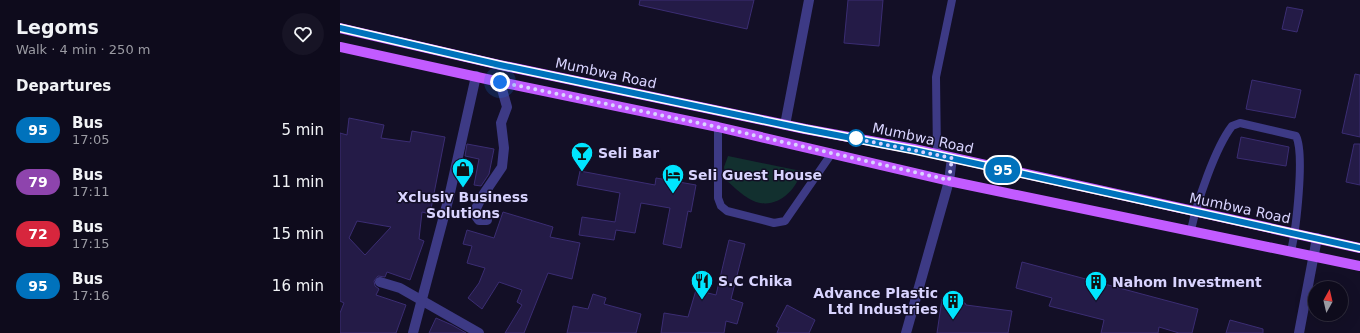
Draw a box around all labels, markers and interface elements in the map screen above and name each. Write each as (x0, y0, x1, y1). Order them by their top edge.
button: heart (282, 13, 324, 55)
text: Legoms (16, 16, 99, 38)
text: Walk · 4 min · 250 m (16, 42, 150, 57)
street label: Mumbwa Road (554, 54, 658, 92)
your location (490, 72, 510, 92)
text: Departures (16, 77, 111, 95)
text: Bus (72, 114, 103, 132)
street label: Mumbwa Road (871, 119, 975, 157)
text: 5 min (281, 121, 324, 139)
text: 95 (28, 122, 48, 138)
unlabelled marker (847, 129, 865, 147)
text: 17:05 (72, 132, 109, 147)
bar icon: Seli Bar (569, 140, 595, 173)
place label: Seli Bar (598, 145, 659, 161)
shop icon: Xclusiv Business Solutions (450, 156, 476, 189)
line badge: 95 (985, 157, 1021, 183)
hotel icon: Seli Guest House (660, 162, 686, 195)
text: 95 (993, 162, 1013, 178)
text: Bus (72, 166, 103, 184)
place label: Seli Guest House (688, 167, 822, 183)
text: 11 min (272, 173, 324, 191)
text: 79 (28, 174, 48, 190)
text: 17:11 (72, 184, 109, 199)
place label: Xclusiv Business Solutions (398, 189, 528, 221)
street label: Mumbwa Road (1188, 189, 1292, 227)
text: Bus (72, 218, 103, 236)
text: 15 min (272, 225, 324, 243)
text: 72 (28, 226, 48, 242)
text: 17:15 (72, 236, 109, 251)
restaurant icon: S.C Chika (689, 268, 715, 301)
building icon: Nahom Investment (1083, 269, 1109, 302)
text: Bus (72, 270, 103, 288)
place label: S.C Chika (718, 273, 792, 289)
place label: Nahom Investment (1112, 274, 1262, 290)
text: 16 min (272, 277, 324, 295)
text: 95 (28, 278, 48, 294)
north arrow (1308, 281, 1348, 321)
map controls (1308, 281, 1348, 321)
place label: Advance Plastic Ltd Industries (813, 285, 938, 317)
text: 17:16 (72, 288, 109, 303)
building icon: Advance Plastic Ltd Industries (940, 288, 966, 321)

